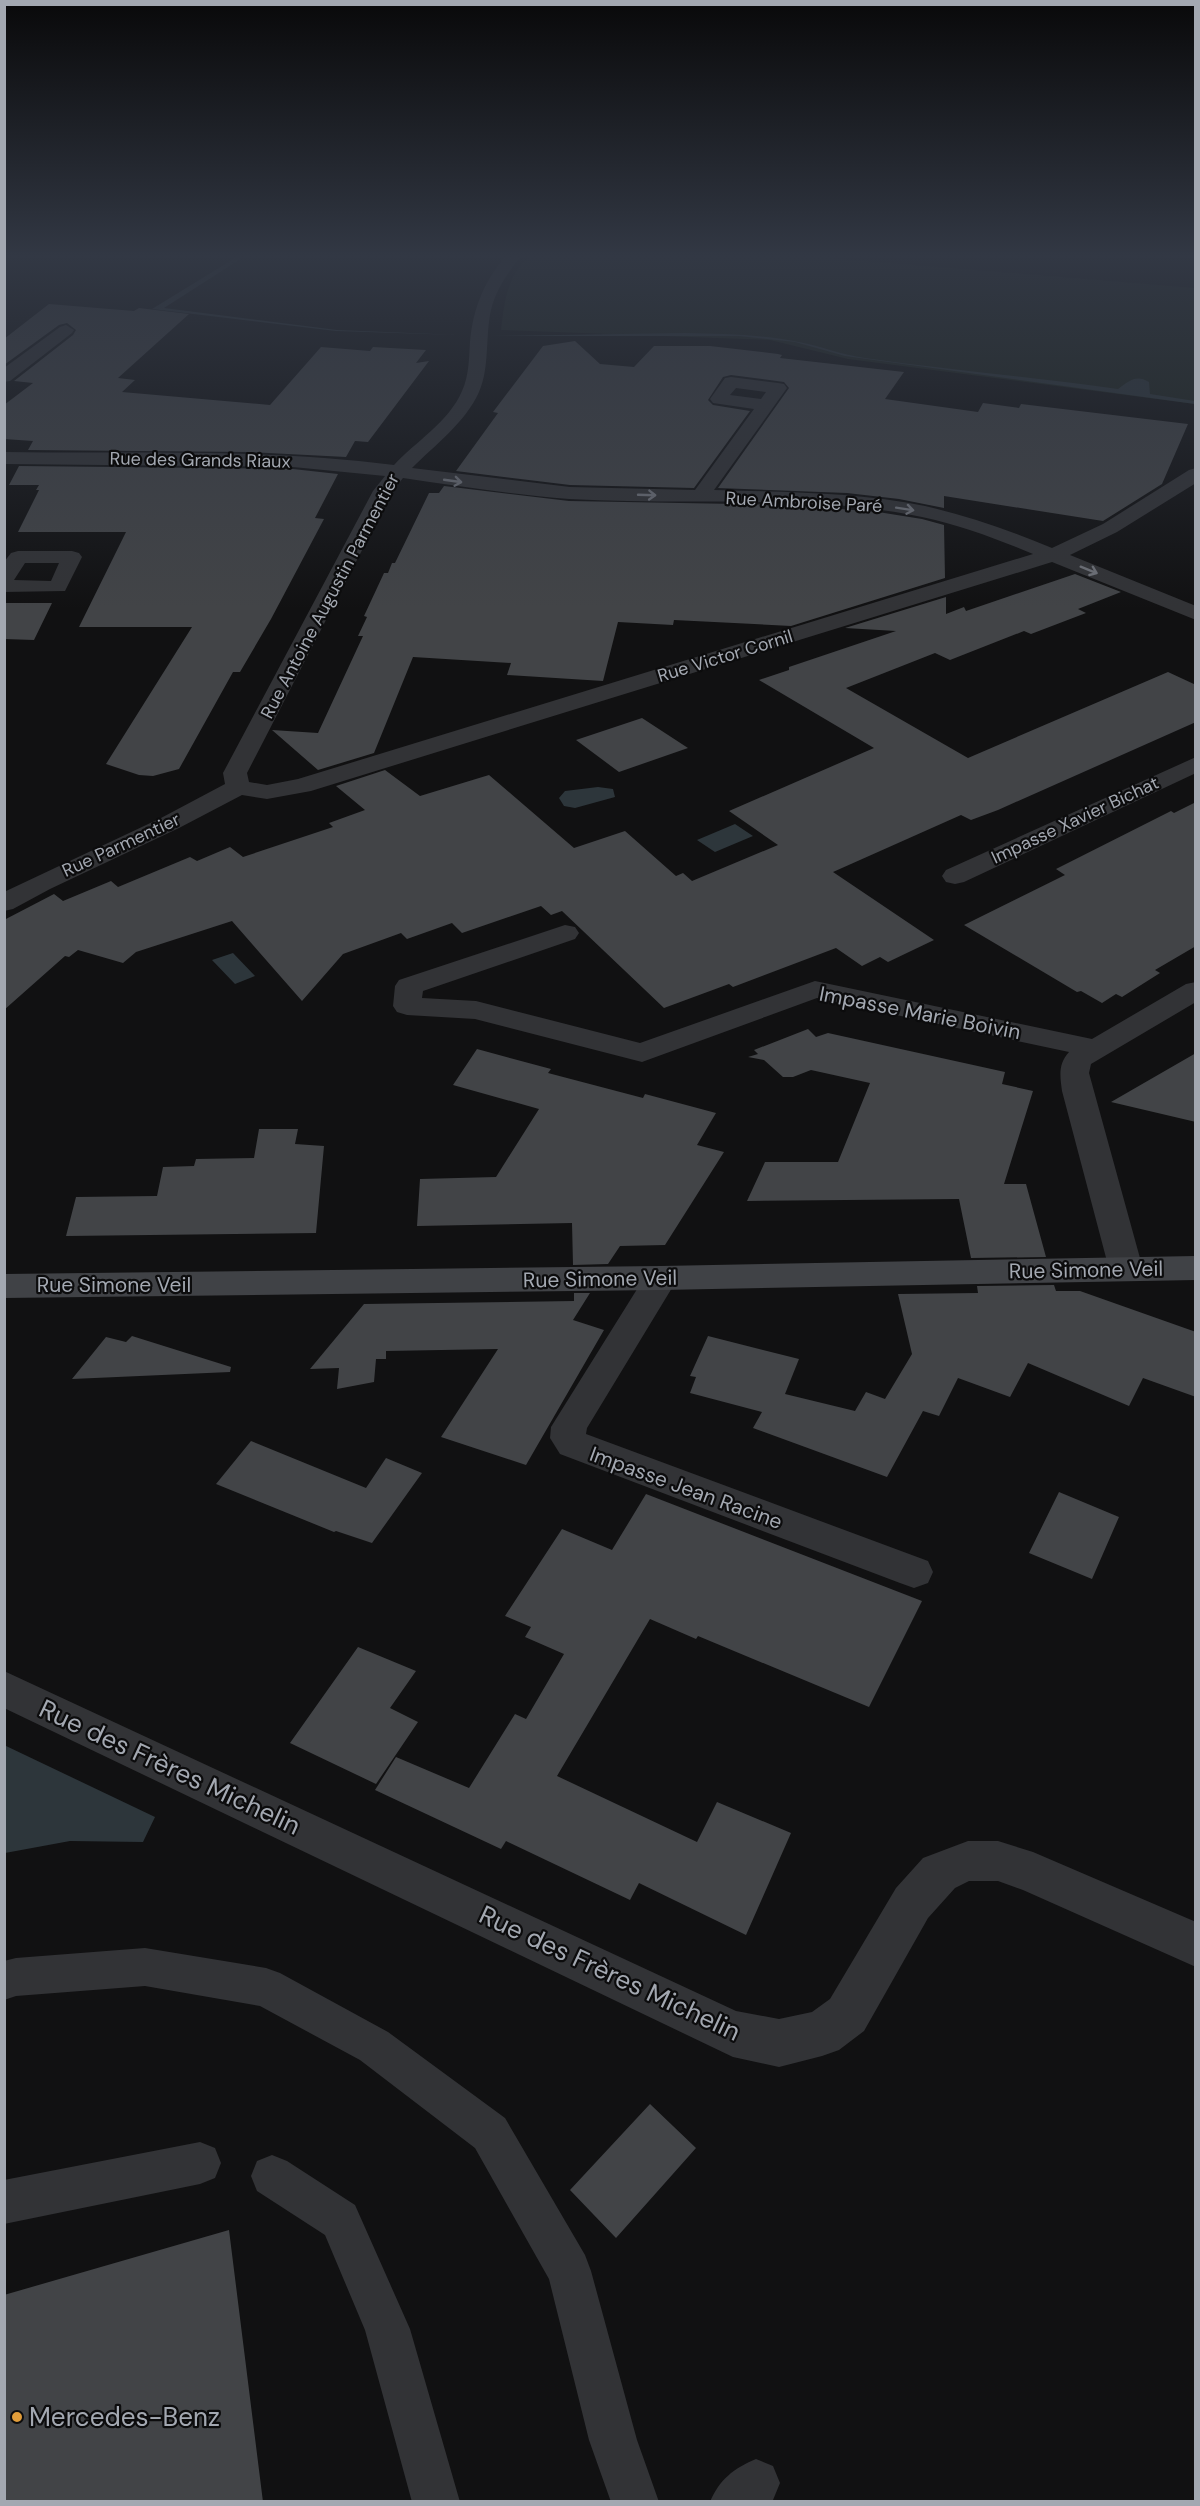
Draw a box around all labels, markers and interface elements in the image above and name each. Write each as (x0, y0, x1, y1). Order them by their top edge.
street label: Rue des Grands Riaux (109, 446, 291, 474)
street label: Rue Antoine Augustin Parmentier (255, 469, 405, 723)
one-way arrow (443, 476, 462, 487)
street label: Rue Ambroise Paré (725, 486, 883, 518)
one-way arrow (637, 489, 657, 501)
one-way arrow (894, 503, 914, 514)
one-way arrow (1079, 565, 1098, 576)
street label: Rue Victor Cornil (654, 624, 796, 688)
street label: Impasse Xavier Bichat (987, 771, 1163, 869)
street label: Rue Parmentier (58, 807, 184, 883)
street label: Impasse Marie Boivin (817, 980, 1023, 1046)
street label: Rue Simone Veil (1009, 1255, 1163, 1285)
street label: Rue Simone Veil (523, 1264, 677, 1294)
street label: Rue Simone Veil (37, 1271, 191, 1299)
street label: Impasse Jean Racine (586, 1440, 786, 1536)
street label: Rue des Frères Michelin (34, 1691, 306, 1843)
street label: Rue des Frères Michelin (474, 1897, 746, 2049)
place label: Mercedes-Benz (29, 2400, 220, 2434)
marker: Mercedes-Benz (10, 2410, 24, 2424)

